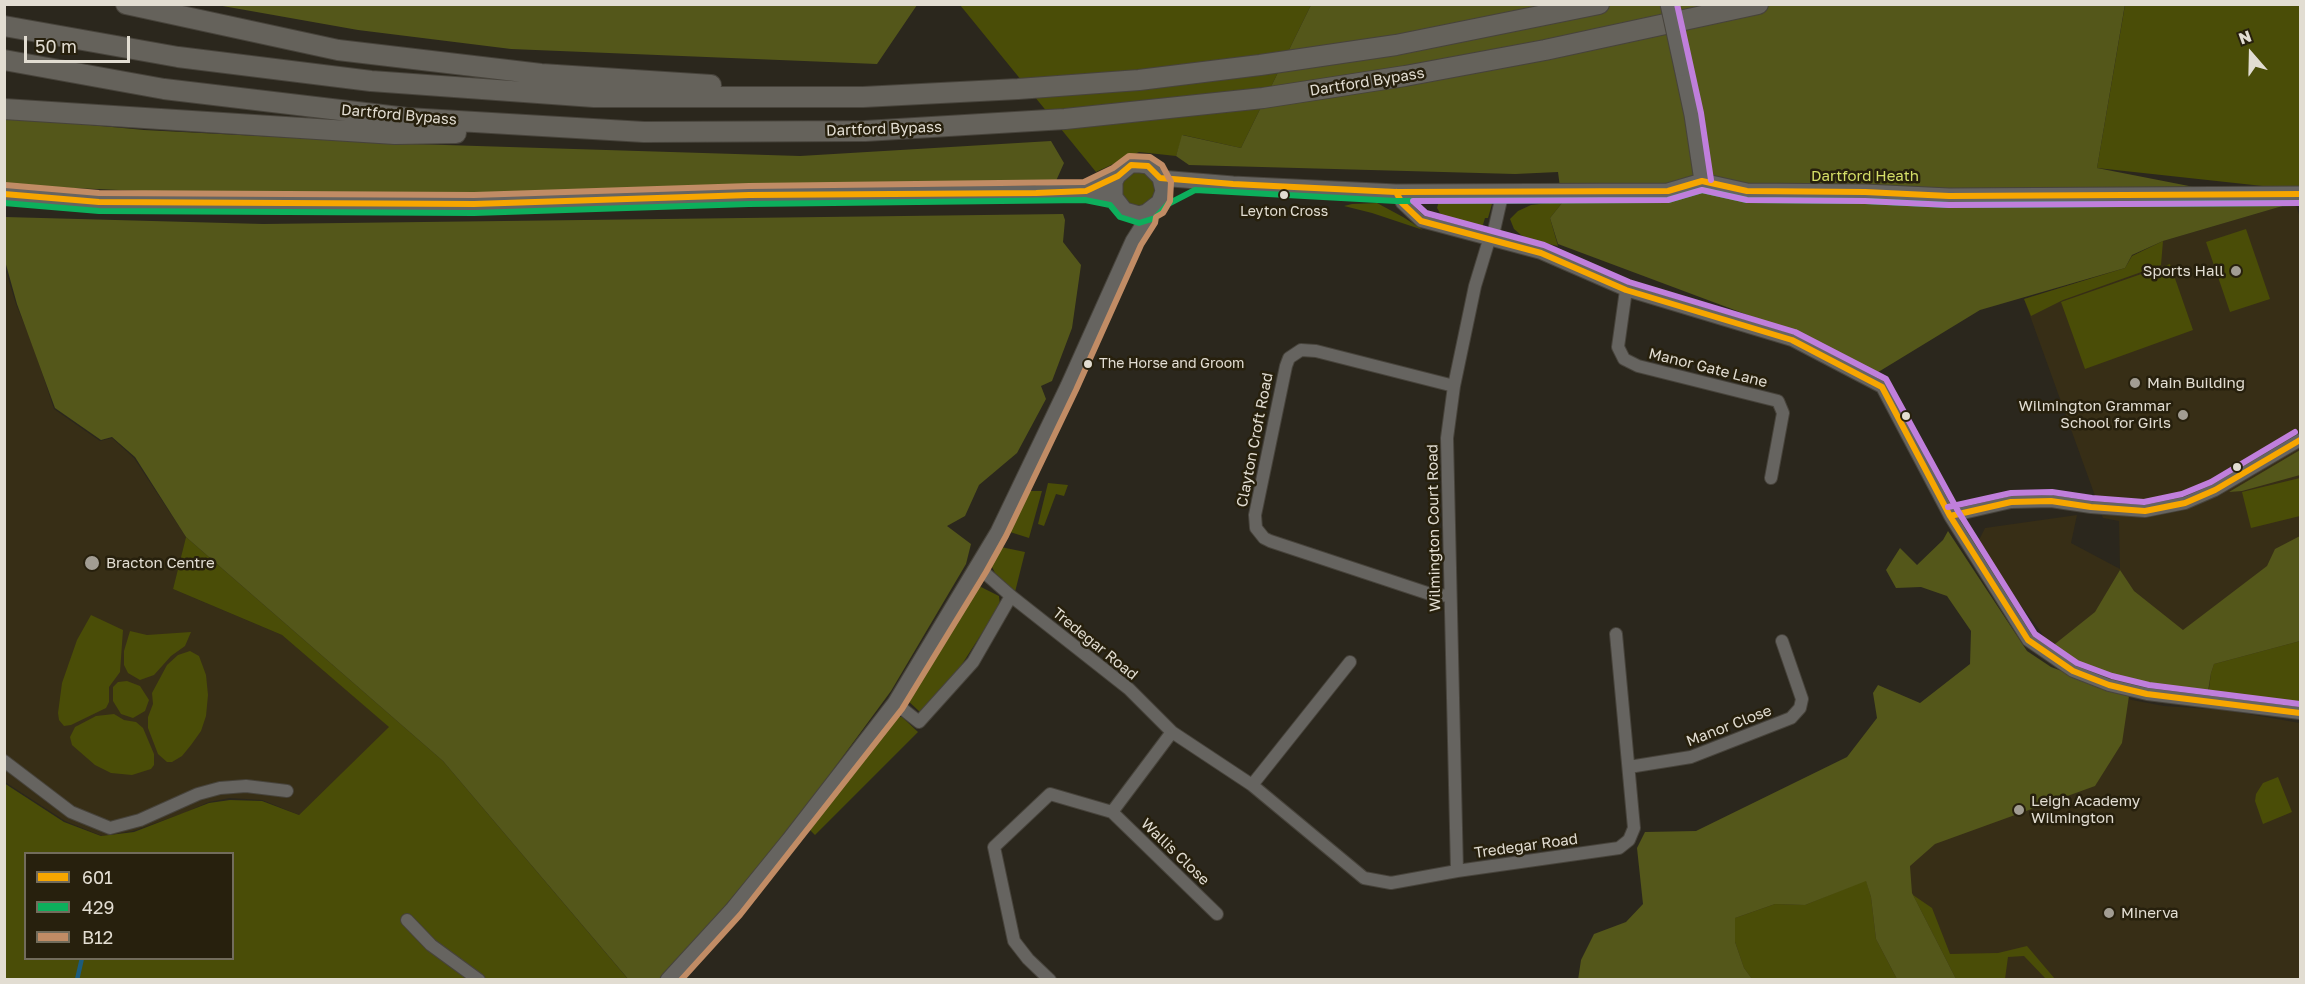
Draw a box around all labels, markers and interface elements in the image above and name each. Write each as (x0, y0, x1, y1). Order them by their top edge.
scale bar (27, 24, 134, 62)
north arrow (2221, 24, 2281, 84)
text: N (2236, 26, 2254, 49)
text: 50 m (35, 35, 77, 57)
street label: Dartford Bypass (1308, 64, 1426, 100)
street label: Dartford Bypass (340, 101, 458, 129)
street label: Dartford Bypass (826, 118, 942, 140)
park label: Dartford Heath (1811, 167, 1919, 185)
marker: Leyton Cross (1278, 189, 1290, 201)
place label: Leyton Cross (1240, 204, 1328, 220)
place label: Sports Hall (2143, 262, 2224, 280)
marker: Sports Hall (2229, 264, 2243, 278)
street label: Manor Gate Lane (1647, 345, 1769, 391)
place label: The Horse and Groom (1099, 356, 1244, 372)
marker: The Horse and Groom (1082, 358, 1094, 370)
street label: Clayton Croft Road (1233, 371, 1277, 509)
place label: Main Building (2147, 374, 2245, 392)
marker: Main Building (2128, 376, 2142, 390)
place label: Wilmington Grammar School for Girls (2018, 397, 2171, 432)
marker: Wilmington Grammar School for Girls (2176, 408, 2190, 422)
unlabelled marker (1900, 410, 1912, 422)
street label: Wilmington Court Road (1424, 444, 1444, 612)
unlabelled marker (2231, 461, 2243, 473)
marker: Bracton Centre (83, 554, 101, 572)
place label: Bracton Centre (106, 554, 215, 572)
street label: Tredegar Road (1049, 604, 1141, 684)
street label: Manor Close (1684, 702, 1774, 750)
place label: Leigh Academy Wilmington (2031, 792, 2140, 827)
marker: Leigh Academy Wilmington (2012, 803, 2026, 817)
street label: Wallis Close (1137, 815, 1213, 889)
street label: Tredegar Road (1473, 830, 1579, 862)
legend (24, 852, 234, 960)
text: 601 (82, 866, 113, 888)
text: 429 (82, 896, 114, 918)
place label: Minerva (2121, 904, 2179, 922)
marker: Minerva (2102, 906, 2116, 920)
text: B12 (82, 926, 113, 948)

